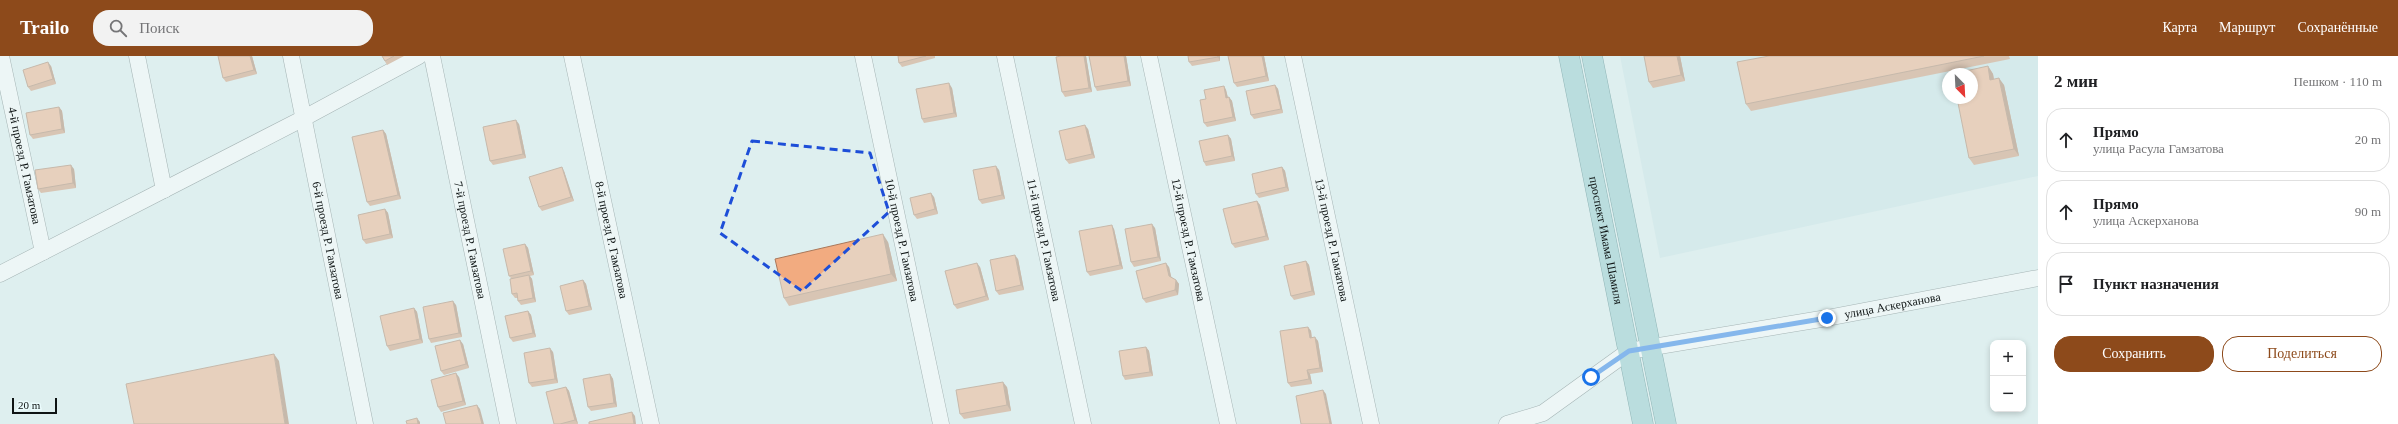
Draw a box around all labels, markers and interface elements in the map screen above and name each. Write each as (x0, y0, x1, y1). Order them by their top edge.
search box (93, 10, 373, 46)
text: Trailo (20, 17, 69, 38)
icon: search (107, 17, 129, 39)
text: Поиск (139, 20, 180, 36)
text: Карта (2162, 20, 2197, 35)
text: Маршрут (2219, 20, 2275, 35)
text: Сохранённые (2297, 20, 2378, 35)
north arrow (1942, 68, 1978, 104)
text: 2 мин (2054, 72, 2098, 91)
text: Пешком · 110 m (2293, 74, 2382, 89)
street label: 4-й проезд Р. Гамзатова (5, 106, 44, 226)
text: Прямо (2093, 124, 2139, 140)
icon: ahead (2055, 129, 2077, 151)
text: 20 m (2355, 132, 2381, 147)
text: улица Расула Гамзатова (2093, 141, 2224, 156)
street label: проспект Имама Шамиля (1586, 175, 1626, 306)
street label: 10-й проезд Р. Гамзатова (882, 177, 922, 303)
street label: 11-й проезд Р. Гамзатова (1024, 177, 1064, 303)
street label: 12-й проезд Р. Гамзатова (1168, 177, 1209, 303)
street label: 13-й проезд Р. Гамзатова (1312, 177, 1352, 303)
street label: 6-й проезд Р. Гамзатова (309, 180, 347, 301)
street label: 7-й проезд Р. Гамзатова (451, 180, 489, 301)
street label: 8-й проезд Р. Гамзатова (592, 180, 631, 300)
text: Прямо (2093, 196, 2139, 212)
icon: ahead (2055, 201, 2077, 223)
text: 90 m (2355, 204, 2381, 219)
text: улица Аскерханова (2093, 213, 2199, 228)
icon: arrive (2055, 273, 2077, 295)
text: Пункт назначения (2093, 276, 2219, 292)
street label: улица Аскерханова (1843, 289, 1942, 322)
route end (1818, 309, 1836, 327)
button: Сохранить (2054, 336, 2214, 372)
button: Поделиться (2222, 336, 2382, 372)
map controls (1990, 340, 2026, 412)
button: + (1990, 340, 2026, 376)
route start (1582, 368, 1600, 386)
button: − (1990, 376, 2026, 412)
scale bar (12, 396, 57, 415)
text: 20 m (18, 399, 40, 411)

